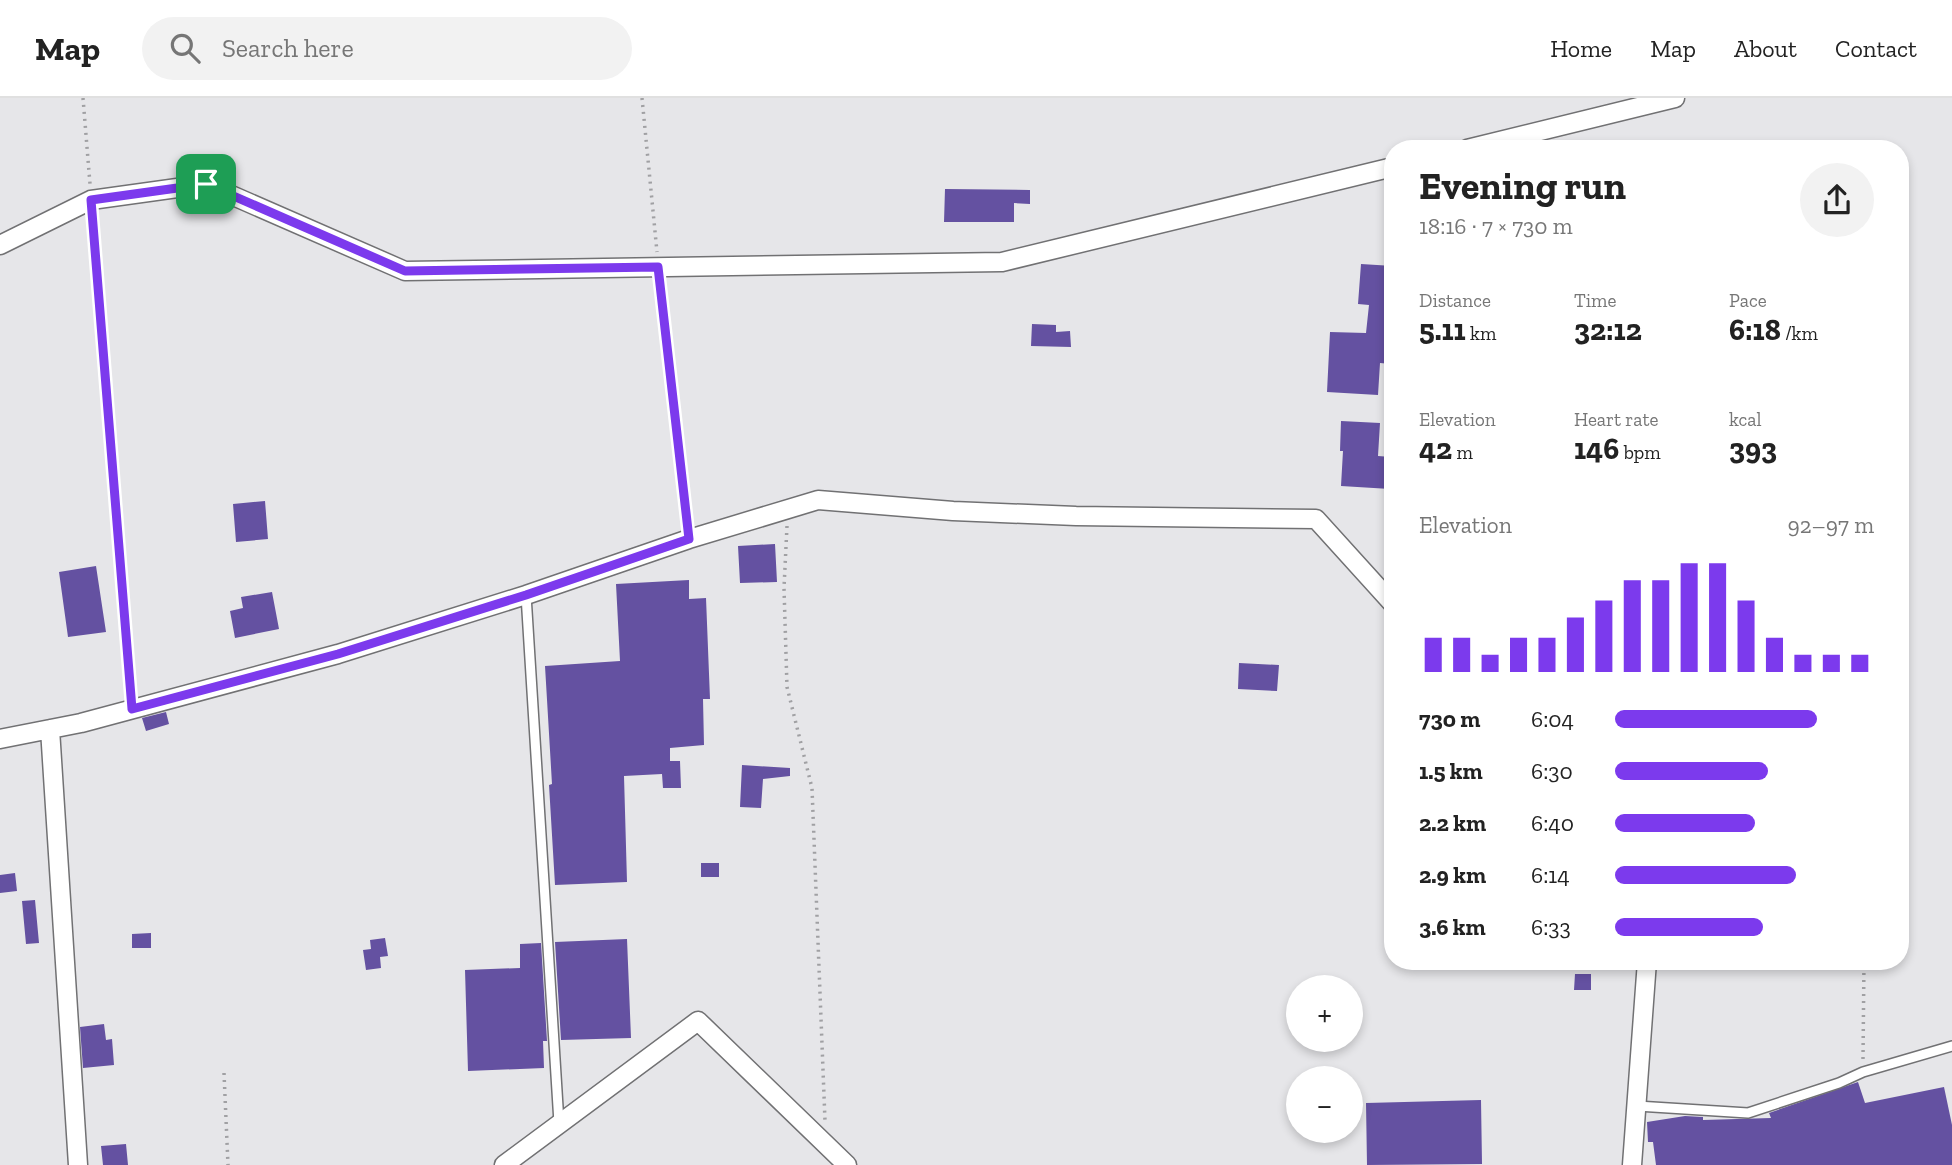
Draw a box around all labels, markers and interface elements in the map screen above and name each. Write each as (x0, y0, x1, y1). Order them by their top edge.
search box (142, 17, 632, 80)
text: Map (35, 29, 100, 68)
icon: search (166, 29, 204, 67)
text: Search here (222, 32, 354, 64)
text: Home (1550, 34, 1612, 63)
text: Map (1650, 34, 1696, 63)
text: About (1734, 34, 1797, 63)
text: Contact (1835, 34, 1917, 63)
pin (176, 154, 236, 214)
text: Evening run (1419, 163, 1626, 209)
button: share (1800, 163, 1874, 237)
icon: arrive (187, 165, 225, 203)
text: 18:16 · 7 × 730 m (1419, 212, 1573, 240)
text: Distance (1419, 289, 1491, 312)
text: Time (1574, 289, 1616, 312)
text: Pace (1729, 289, 1767, 312)
text: 5.11 (1419, 312, 1466, 348)
text: 32:12 (1574, 312, 1642, 348)
text: 6:18 (1729, 312, 1781, 348)
text: km (1466, 322, 1496, 345)
text: /km (1781, 322, 1818, 345)
text: Elevation (1419, 408, 1496, 431)
text: Heart rate (1574, 408, 1659, 431)
text: kcal (1729, 408, 1762, 431)
text: 42 (1419, 431, 1452, 467)
text: 146 (1574, 431, 1619, 467)
text: 393 (1729, 431, 1777, 467)
text: m (1452, 441, 1473, 464)
text: bpm (1619, 441, 1661, 464)
text: Elevation (1419, 511, 1512, 539)
text: 92–97 m (1787, 511, 1874, 539)
text: 730 m (1419, 705, 1480, 733)
text: 6:04 (1531, 705, 1574, 733)
text: 1.5 km (1419, 757, 1483, 785)
text: 6:30 (1531, 757, 1573, 785)
text: 2.2 km (1419, 809, 1486, 837)
text: 6:40 (1531, 809, 1574, 837)
text: 2.9 km (1419, 861, 1486, 889)
text: 6:14 (1531, 861, 1570, 889)
text: 3.6 km (1419, 913, 1486, 941)
text: 6:33 (1531, 913, 1571, 941)
map controls (1286, 975, 1363, 1143)
button: + (1286, 975, 1363, 1052)
button: − (1286, 1066, 1363, 1143)

